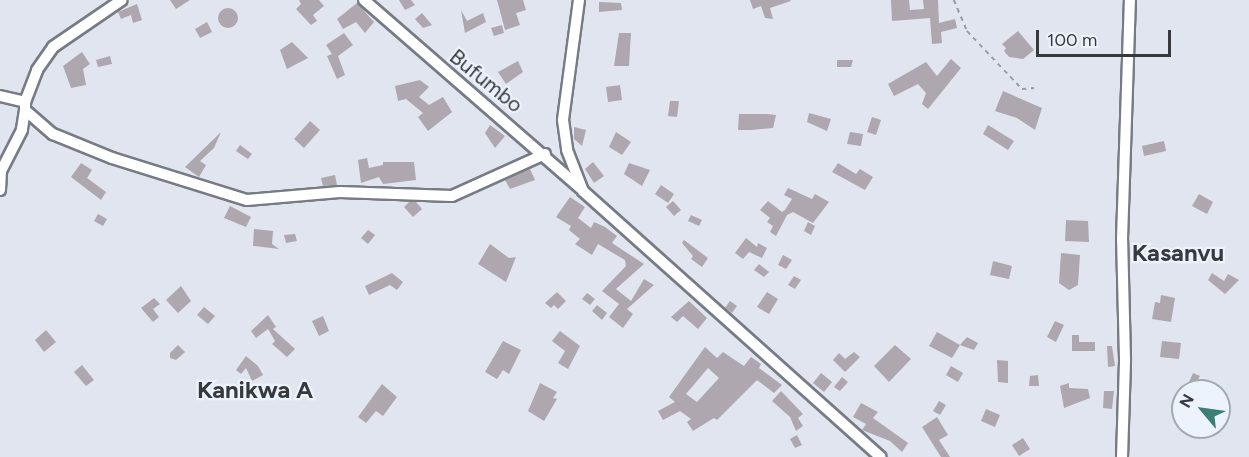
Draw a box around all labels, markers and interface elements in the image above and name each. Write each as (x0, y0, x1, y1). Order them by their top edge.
scale bar (1039, 18, 1174, 56)
text: 100 m (1047, 29, 1097, 51)
street label: Bufumbo (445, 44, 527, 118)
district label: Kasanvu (1132, 239, 1224, 267)
district label: Kanikwa A (197, 376, 313, 404)
north arrow (1171, 379, 1231, 439)
text: N (1175, 391, 1198, 411)

